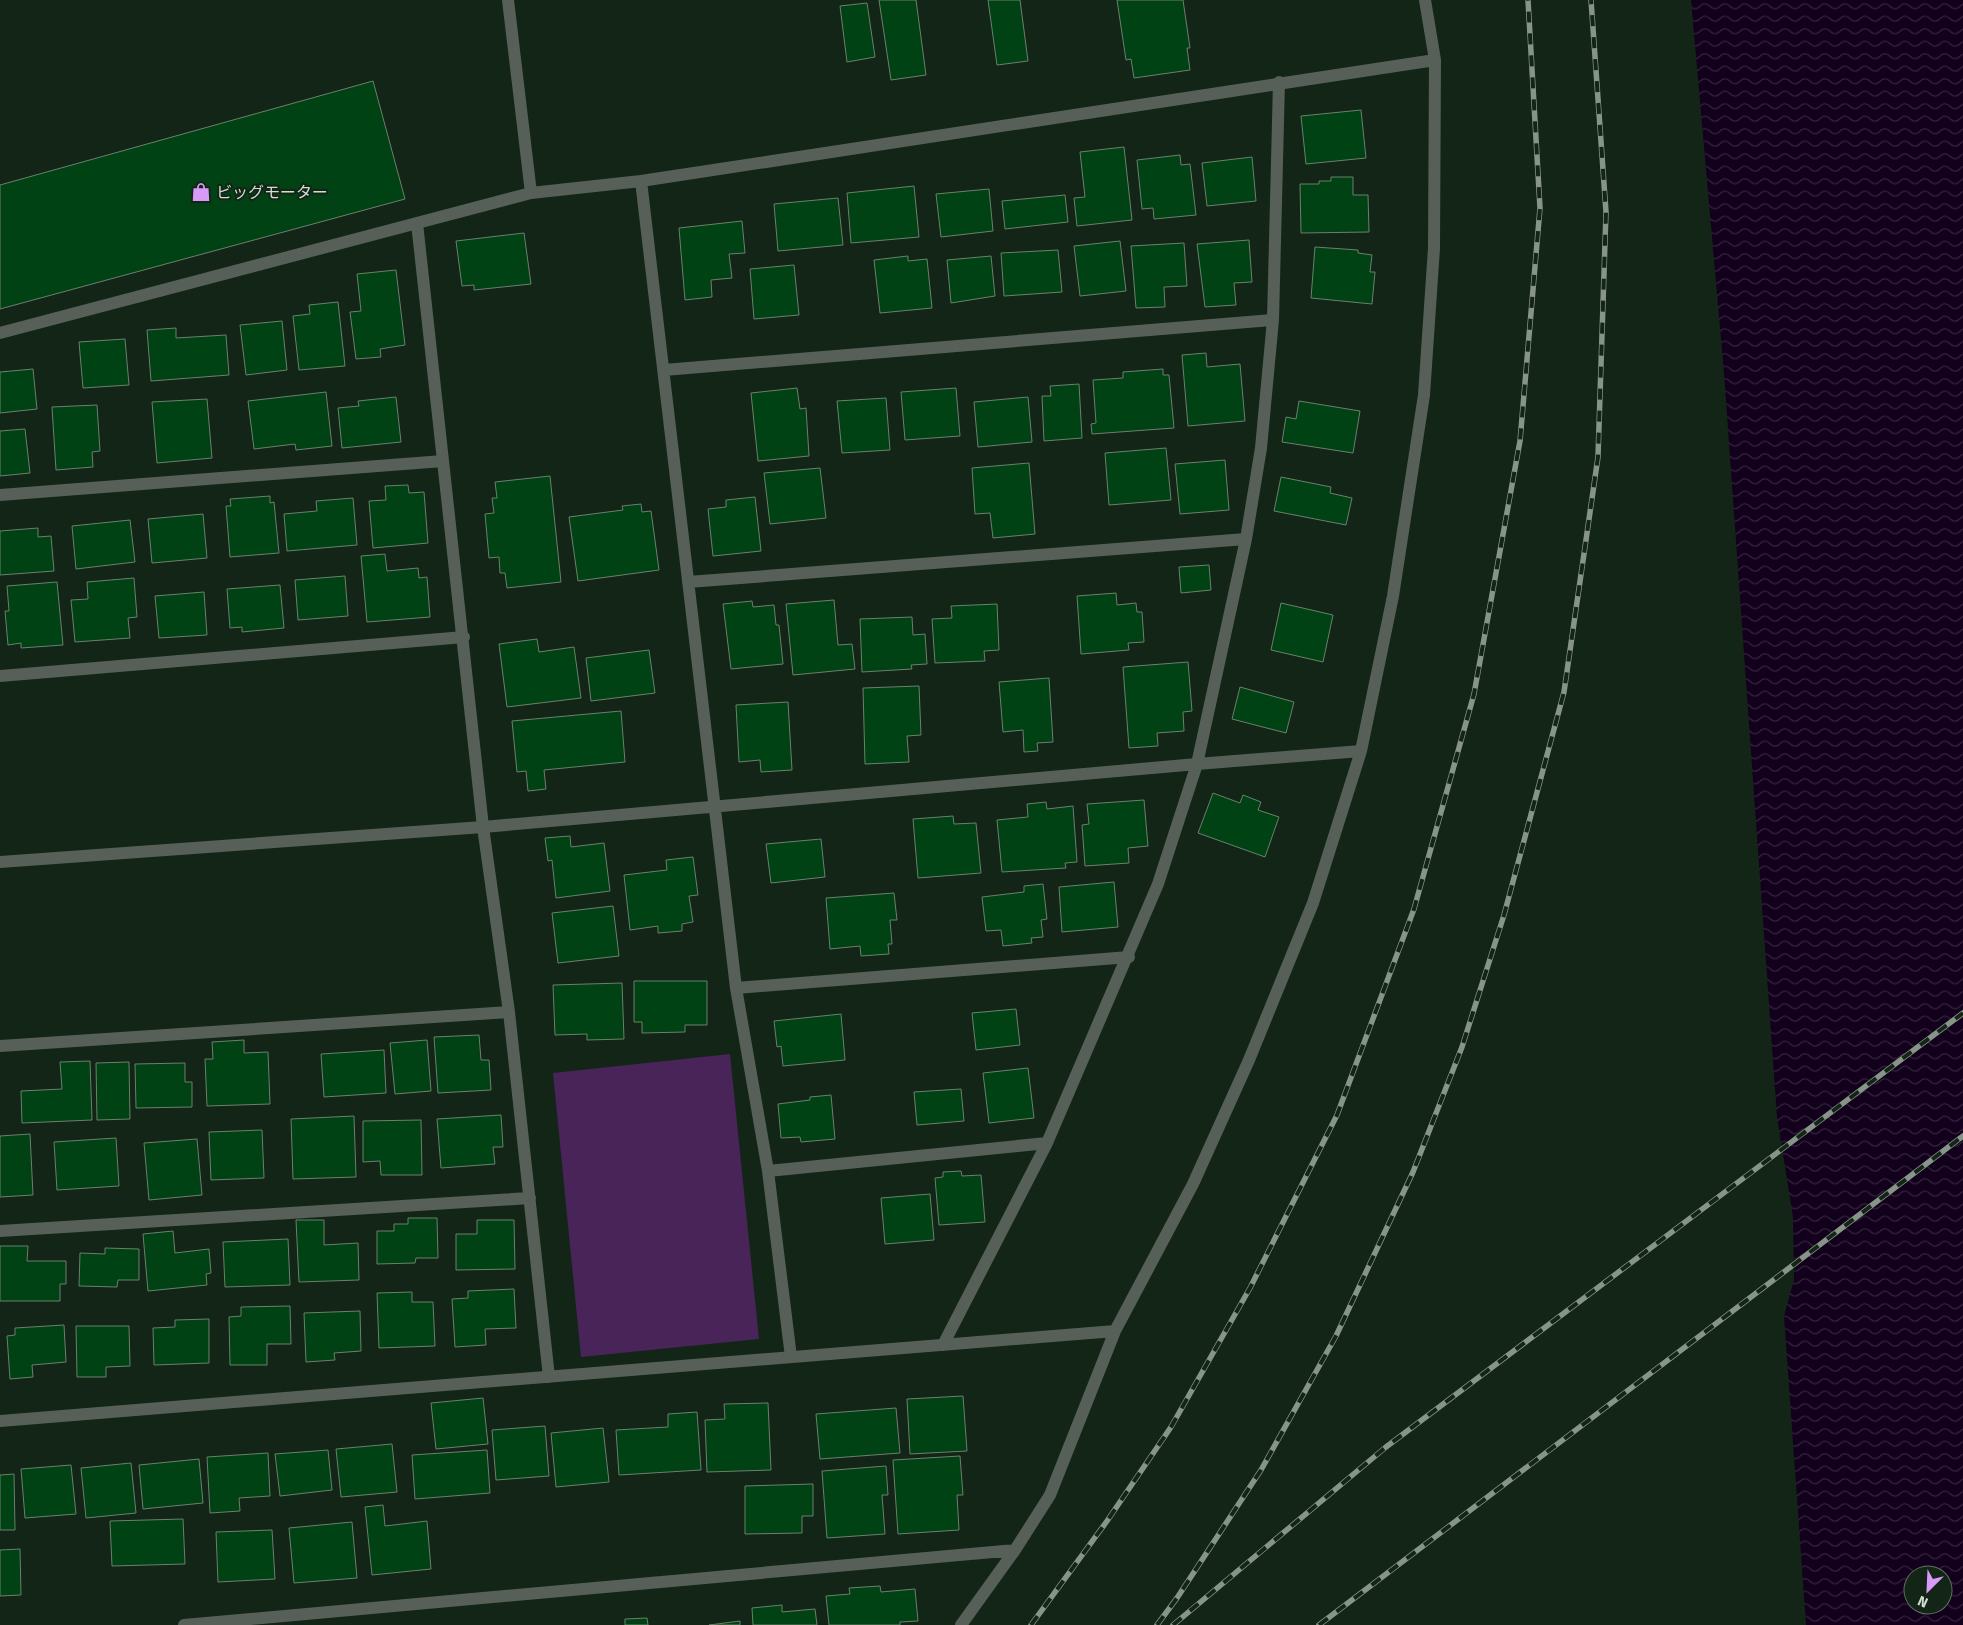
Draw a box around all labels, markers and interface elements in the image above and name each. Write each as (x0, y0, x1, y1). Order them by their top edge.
shop icon: ビッグモーター (190, 181, 212, 203)
place label: ビッグモーター (216, 183, 328, 202)
north arrow (1903, 1565, 1953, 1615)
text: N (1915, 1592, 1931, 1611)

